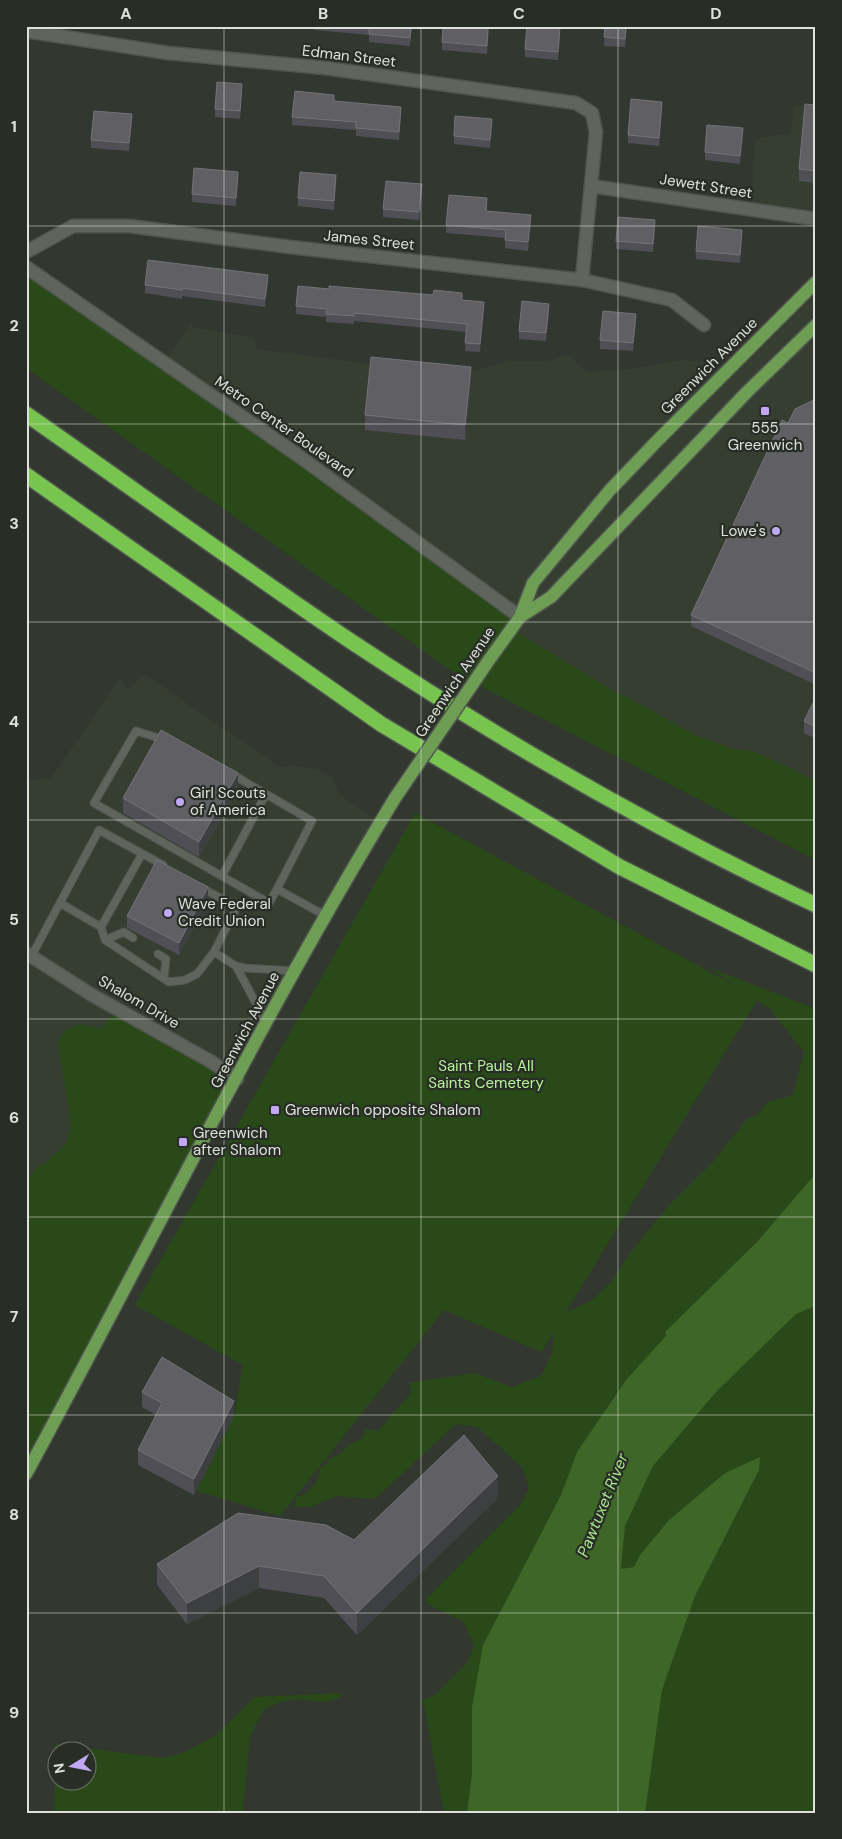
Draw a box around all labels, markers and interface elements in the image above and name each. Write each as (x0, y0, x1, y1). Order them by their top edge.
text: A (120, 3, 132, 24)
text: B (318, 3, 328, 24)
text: C (513, 3, 525, 24)
text: D (710, 3, 722, 24)
street label: Edman Street (301, 40, 397, 72)
text: 1 (11, 116, 17, 137)
street label: Jewett Street (658, 169, 754, 203)
street label: James Street (322, 225, 416, 255)
street label: Greenwich Avenue (656, 313, 762, 419)
text: 2 (9, 315, 19, 336)
street label: Metro Center Boulevard (211, 371, 357, 483)
marker: 555 Greenwich (759, 405, 771, 417)
place label: 555 Greenwich (728, 418, 802, 455)
text: 3 (9, 513, 19, 534)
place label: Lowe's (721, 521, 766, 541)
marker: Lowe's (770, 525, 782, 537)
street label: Greenwich Avenue (411, 623, 499, 741)
text: 4 (9, 711, 19, 732)
place label: Girl Scouts of America (190, 783, 266, 820)
marker: Girl Scouts of America (174, 796, 186, 808)
place label: Wave Federal Credit Union (178, 894, 271, 931)
marker: Wave Federal Credit Union (162, 907, 174, 919)
text: 5 (9, 909, 19, 930)
street label: Greenwich Avenue (206, 968, 284, 1092)
street label: Shalom Drive (95, 971, 183, 1033)
park label: Saint Pauls All Saints Cemetery (428, 1056, 544, 1093)
place label: Greenwich opposite Shalom (285, 1100, 481, 1120)
marker: Greenwich opposite Shalom (269, 1104, 281, 1116)
text: 6 (9, 1107, 19, 1128)
place label: Greenwich after Shalom (193, 1123, 281, 1160)
marker: Greenwich after Shalom (177, 1136, 189, 1148)
text: 7 (10, 1306, 19, 1327)
water label: Pawtuxet River (572, 1449, 633, 1560)
text: 8 (9, 1504, 19, 1525)
text: 9 (9, 1702, 19, 1723)
north arrow (48, 1742, 98, 1792)
text: N (49, 1762, 69, 1775)

